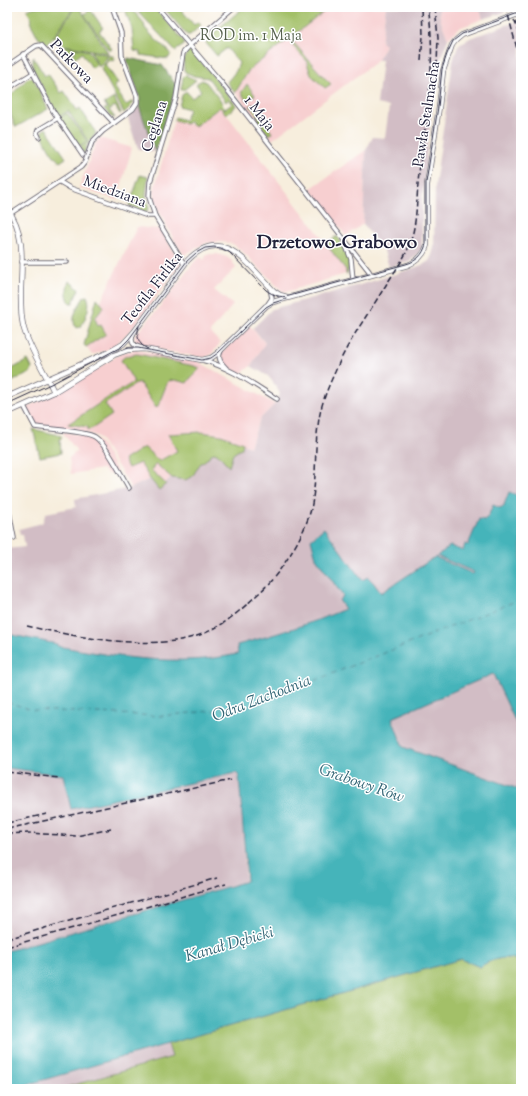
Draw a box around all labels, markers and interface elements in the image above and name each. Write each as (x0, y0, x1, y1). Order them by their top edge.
park label: ROD im. 1 Maja (200, 26, 302, 47)
street label: Parkowa (45, 35, 97, 89)
street label: Pawła Stalmacha (409, 60, 446, 169)
street label: 1 Maja (238, 92, 279, 136)
street label: Ceglana (137, 98, 174, 155)
street label: Miedziana (80, 171, 149, 214)
district label: Drzetowo-Grabowo (257, 230, 418, 257)
street label: Teofila Firlika (118, 248, 189, 330)
water label: Odra Zachodnia (209, 670, 315, 729)
water label: Grabowy Rów (315, 759, 407, 810)
water label: Kanał Dębicki (183, 922, 277, 969)

